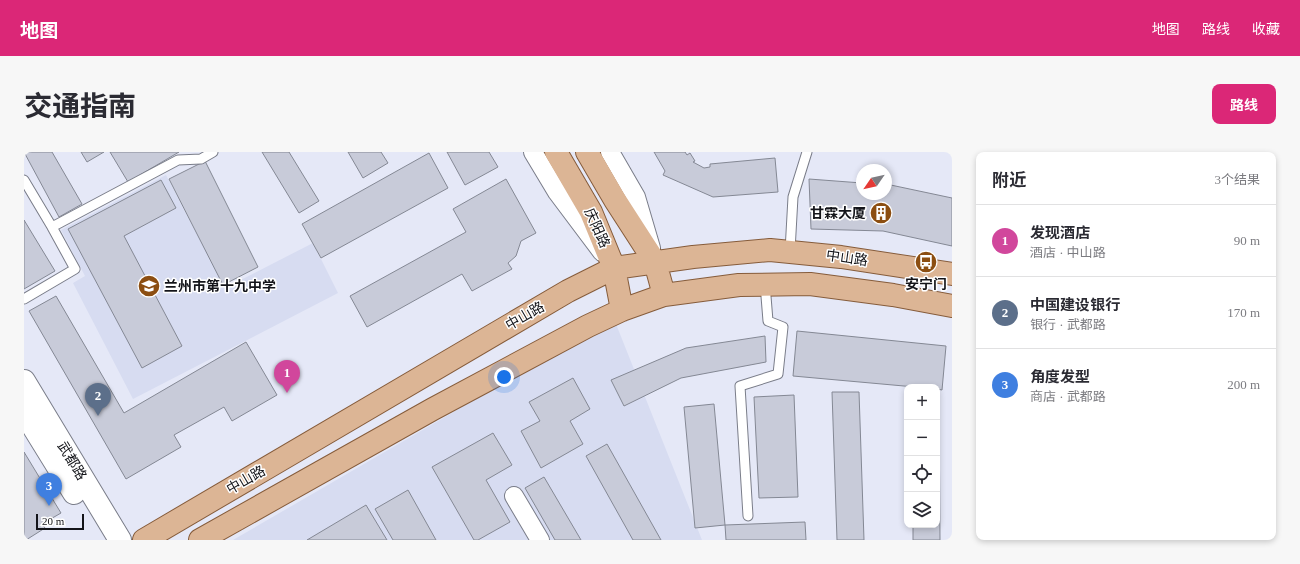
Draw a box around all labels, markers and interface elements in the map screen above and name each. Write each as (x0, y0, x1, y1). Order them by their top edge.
text: 地图 (20, 20, 58, 41)
text: 地图 (1152, 22, 1180, 37)
text: 路线 (1202, 22, 1230, 37)
text: 收藏 (1252, 22, 1280, 37)
button: 路线 (1212, 84, 1276, 124)
text: 交通指南 (24, 91, 136, 122)
north arrow (856, 164, 892, 200)
text: 附近 (992, 171, 1026, 190)
text: 3个结果 (1214, 172, 1260, 187)
building icon: 甘霖大厦 (868, 200, 894, 226)
street label: 庆阳路 (582, 206, 612, 250)
place label: 甘霖大厦 (810, 206, 866, 221)
text: 发现酒店 (1030, 225, 1090, 241)
text: 1 (1002, 233, 1008, 248)
text: 90 m (1234, 233, 1260, 248)
text: 酒店 · 中山路 (1030, 245, 1106, 260)
street label: 中山路 (825, 248, 869, 268)
bus stop icon: 安宁门 (913, 249, 939, 275)
school or university icon: 兰州市第十九中学 (136, 273, 162, 299)
place label: 安宁门 (905, 276, 947, 292)
place label: 兰州市第十九中学 (164, 278, 276, 294)
text: 中国建设银行 (1030, 297, 1120, 313)
street label: 中山路 (503, 299, 547, 333)
text: 2 (1002, 305, 1008, 320)
text: 170 m (1227, 305, 1260, 320)
text: 银行 · 武都路 (1030, 317, 1106, 332)
pin: 1 (274, 360, 300, 393)
your location (494, 367, 514, 387)
text: 角度发型 (1030, 369, 1090, 385)
text: 3 (1002, 377, 1008, 392)
text: 200 m (1227, 377, 1260, 392)
pin: 2 (85, 383, 111, 416)
map controls (904, 384, 940, 528)
button: + (904, 384, 940, 420)
text: 商店 · 武都路 (1030, 389, 1106, 404)
button: − (904, 420, 940, 456)
street label: 武都路 (55, 439, 89, 483)
button: locate (904, 456, 940, 492)
street label: 中山路 (224, 463, 268, 497)
pin: 3 (36, 473, 62, 506)
button: layers (904, 492, 940, 528)
scale bar (36, 512, 84, 531)
text: 20 m (42, 515, 64, 527)

